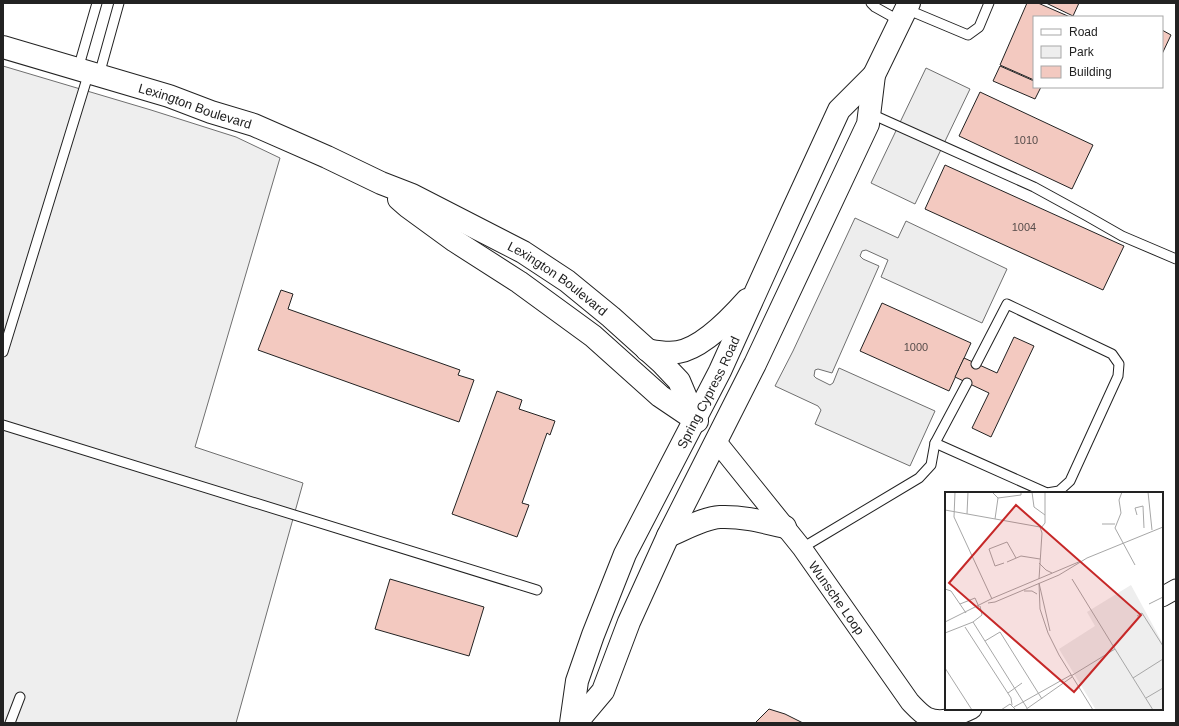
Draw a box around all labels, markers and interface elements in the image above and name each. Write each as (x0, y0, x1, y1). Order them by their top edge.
legend (1033, 16, 1163, 88)
text: Road (1069, 25, 1098, 39)
text: Park (1069, 45, 1095, 59)
text: Building (1069, 65, 1112, 79)
street label: Lexington Boulevard (137, 80, 254, 132)
house number: 1010 (1014, 134, 1038, 146)
house number: 1004 (1012, 221, 1036, 233)
street label: Lexington Boulevard (505, 239, 610, 319)
street label: Spring Cypress Road (674, 334, 743, 451)
house number: 1000 (904, 341, 928, 353)
inset map (945, 492, 1163, 710)
street label: Wunsche Loop (805, 558, 867, 638)

